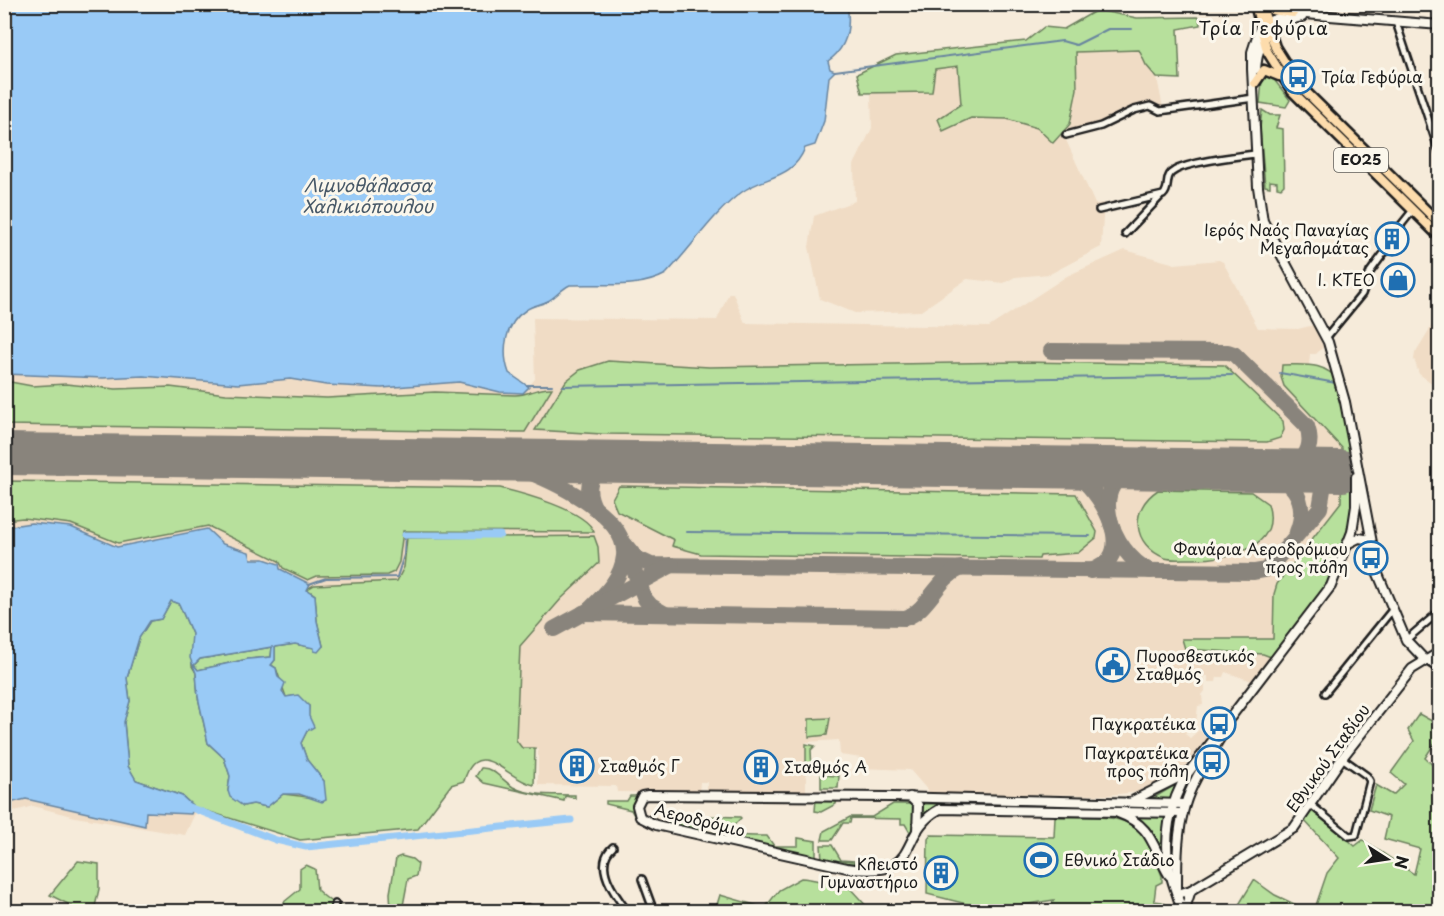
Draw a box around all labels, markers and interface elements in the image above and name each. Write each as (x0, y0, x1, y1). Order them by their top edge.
district label: Τρία Γεφύρια (1199, 14, 1329, 41)
bus stop icon: Τρία Γεφύρια (1280, 59, 1316, 95)
place label: Τρία Γεφύρια (1321, 64, 1423, 88)
road number: ΕΟ25 (1334, 148, 1388, 172)
water label: Λιμνοθάλασσα Χαλικιόπουλου (303, 171, 434, 219)
place label: Ιερός Ναός Παναγίας Μεγαλομάτας (1204, 217, 1369, 259)
building icon: Ιερός Ναός Παναγίας Μεγαλομάτας (1374, 221, 1410, 257)
shop icon: Ι. ΚΤΕΟ (1380, 262, 1416, 298)
place label: Ι. ΚΤΕΟ (1318, 267, 1375, 291)
place label: Φανάρια Αεροδρόμιου προς πόλη (1173, 536, 1348, 578)
bus stop icon: Φανάρια Αεροδρόμιου προς πόλη (1353, 540, 1389, 576)
place label: Πυροσβεστικός Σταθμός (1136, 643, 1255, 685)
public building icon: Πυροσβεστικός Σταθμός (1095, 647, 1131, 683)
street label: Εθνικού Σταδίου (1280, 698, 1375, 817)
bus stop icon: Παγκρατέικα (1201, 706, 1237, 742)
place label: Παγκρατέικα (1091, 711, 1196, 735)
place label: Παγκρατέικα προς πόλη (1084, 740, 1189, 782)
bus stop icon: Παγκρατέικα προς πόλη (1194, 744, 1230, 780)
building icon: Σταθμός Γ (559, 748, 595, 784)
building icon: Σταθμός Α (743, 749, 779, 785)
place label: Σταθμός Γ (600, 753, 680, 777)
place label: Σταθμός Α (784, 754, 867, 778)
street label: Αεροδρόμιο (652, 796, 748, 842)
north arrow (1357, 829, 1417, 889)
sports icon: Εθνικό Στάδιο (1023, 842, 1059, 878)
place label: Εθνικό Στάδιο (1064, 847, 1174, 871)
place label: Κλειστό Γυμναστήριο (820, 851, 918, 893)
text: N (1390, 854, 1416, 871)
building icon: Κλειστό Γυμναστήριο (923, 855, 959, 891)

